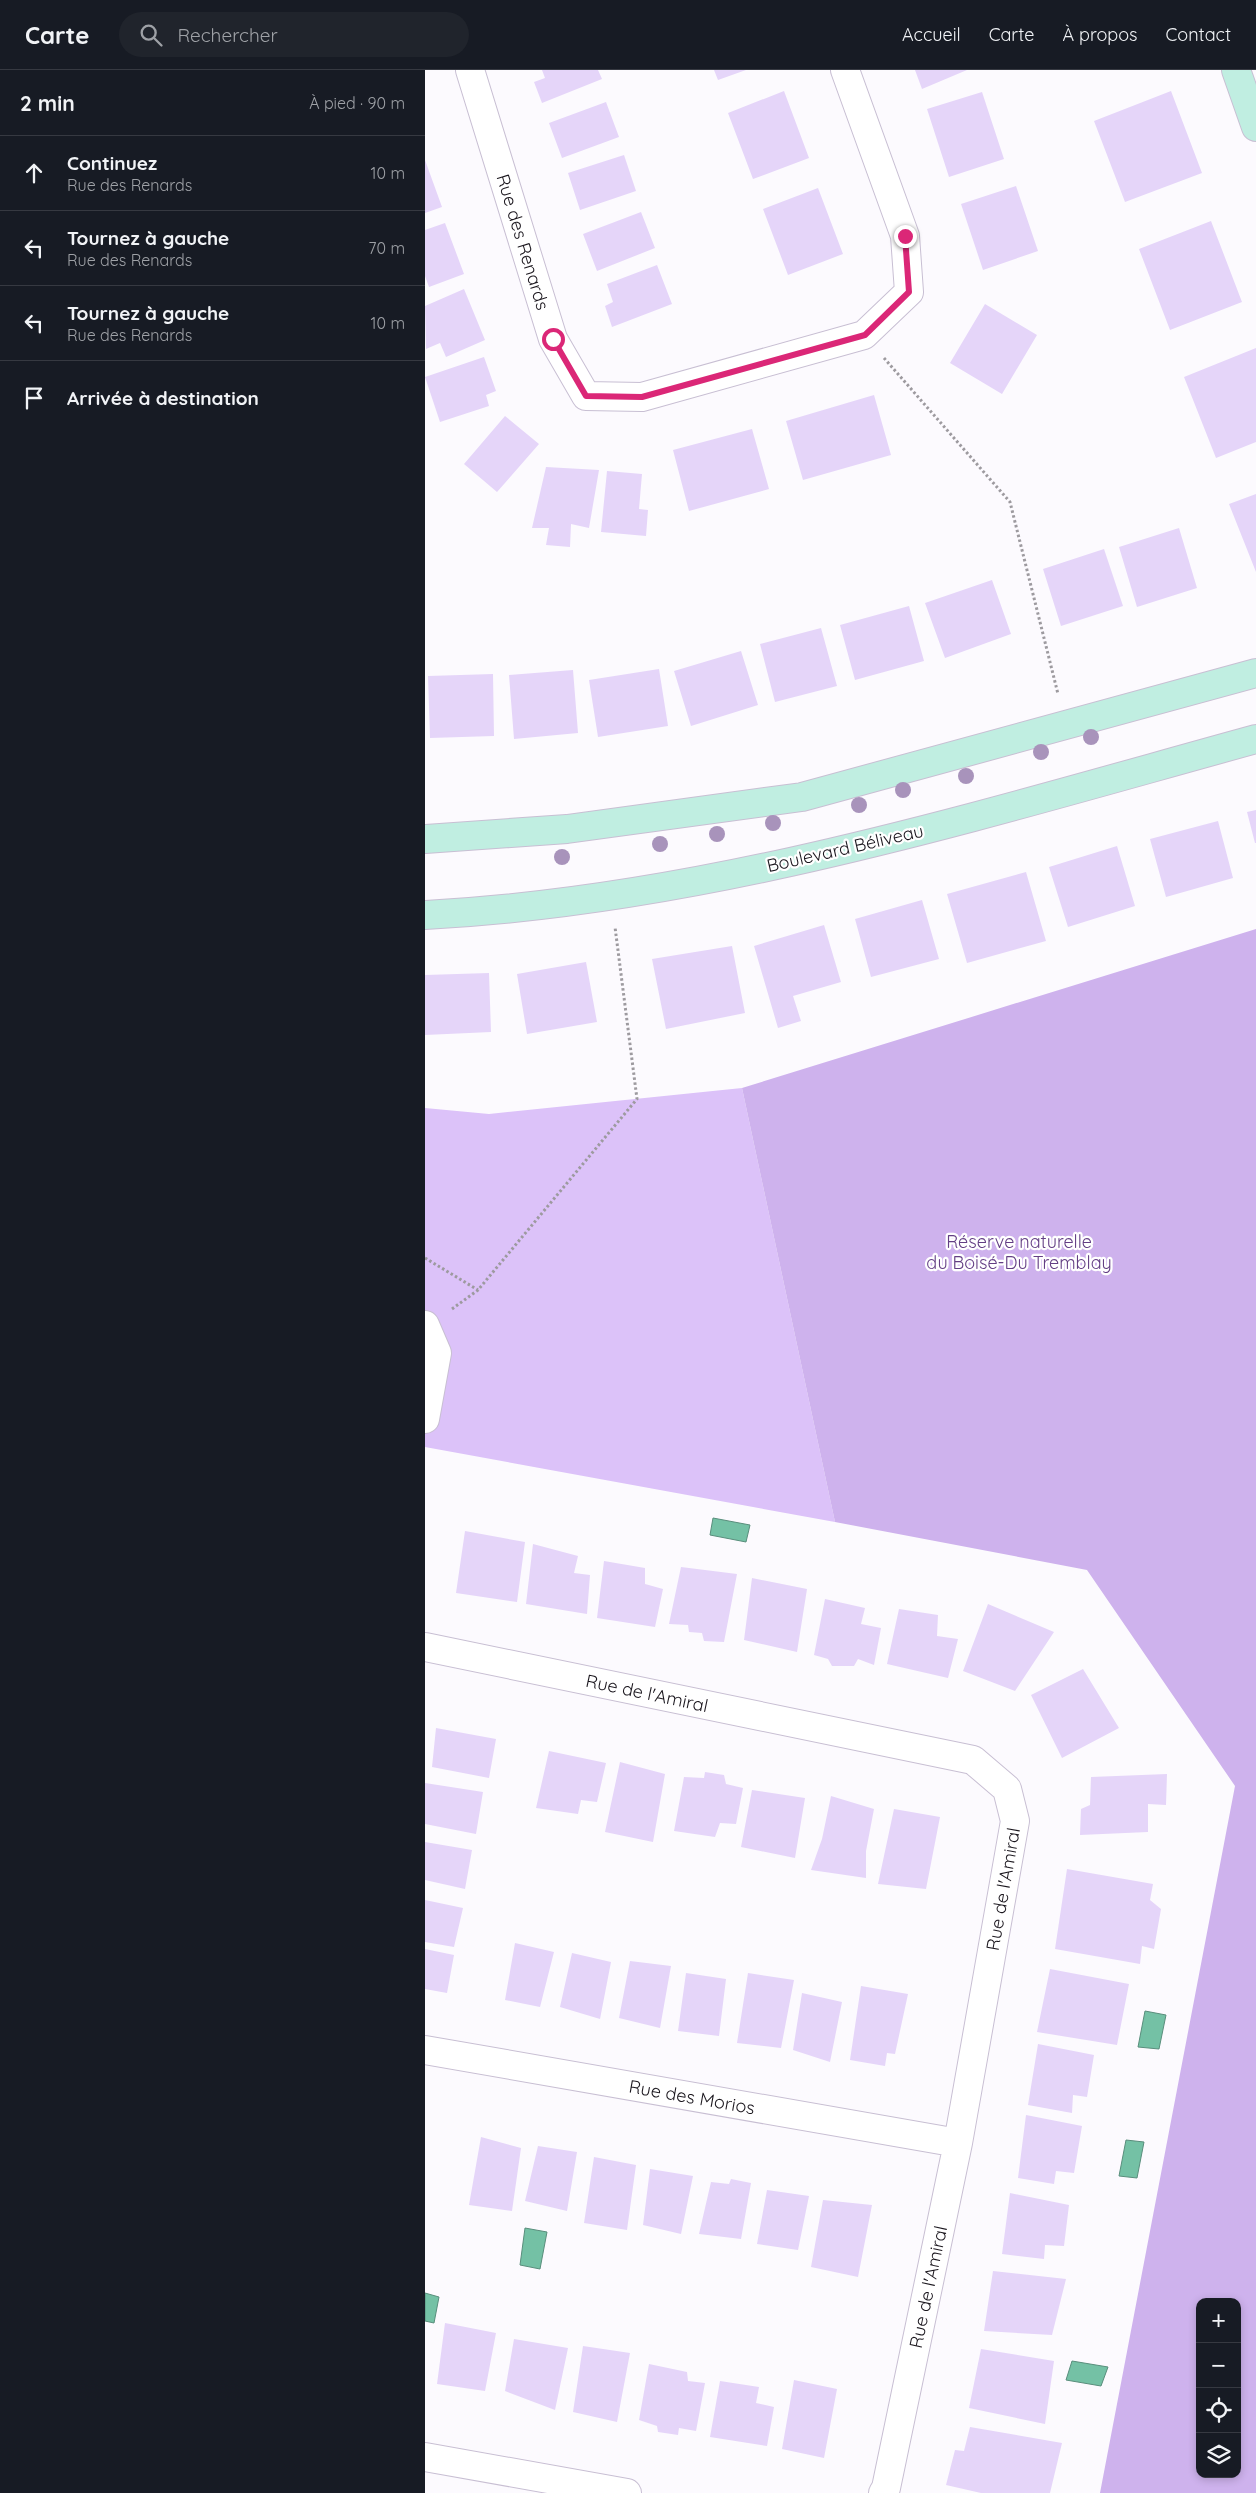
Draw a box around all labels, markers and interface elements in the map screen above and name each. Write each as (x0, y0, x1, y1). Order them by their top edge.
search box (119, 12, 469, 57)
text: Carte (25, 20, 89, 50)
icon: search (137, 21, 165, 49)
text: Rechercher (177, 23, 278, 47)
text: Accueil (902, 23, 961, 46)
text: Carte (989, 23, 1034, 46)
text: À propos (1062, 23, 1138, 46)
text: Contact (1166, 23, 1231, 46)
text: 2 min (20, 90, 75, 116)
text: À pied · 90 m (309, 93, 405, 113)
text: Continuez (67, 151, 157, 175)
icon: ahead (20, 159, 48, 187)
text: 10 m (371, 163, 405, 183)
street label: Rue des Renards (491, 171, 555, 313)
text: Rue des Renards (67, 175, 192, 195)
route end (894, 225, 917, 248)
text: Tournez à gauche (67, 226, 229, 250)
icon: left (20, 234, 48, 262)
text: 70 m (368, 238, 405, 258)
text: Rue des Renards (67, 250, 192, 270)
text: Tournez à gauche (67, 301, 229, 325)
icon: left (20, 309, 48, 337)
text: 10 m (371, 313, 405, 333)
text: Rue des Renards (67, 325, 192, 345)
route start (542, 328, 565, 351)
icon: arrive (20, 384, 48, 412)
text: Arrivée à destination (67, 386, 259, 410)
street label: Boulevard Béliveau (764, 819, 926, 877)
park label: Réserve naturelle du Boisé-Du Tremblay (926, 1230, 1112, 1274)
street label: Rue de l'Amiral (584, 1669, 710, 1717)
street label: Rue de l'Amiral (981, 1826, 1025, 1952)
street label: Rue des Morios (627, 2075, 757, 2119)
street label: Rue de l'Amiral (904, 2224, 952, 2350)
map controls (1196, 2298, 1241, 2478)
button: + (1196, 2298, 1241, 2343)
button: − (1196, 2343, 1241, 2388)
button: locate (1196, 2388, 1241, 2433)
button: layers (1196, 2433, 1241, 2478)

